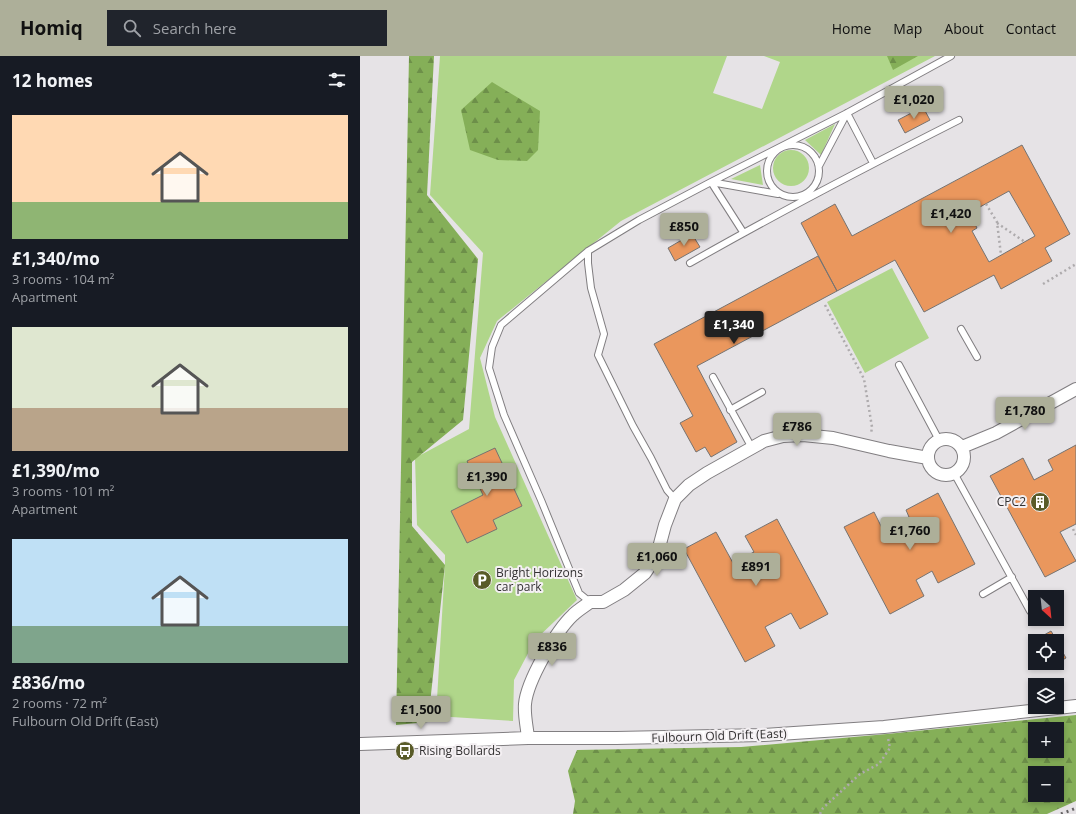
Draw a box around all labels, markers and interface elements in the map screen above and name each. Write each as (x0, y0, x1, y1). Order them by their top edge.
search box (107, 10, 387, 46)
text: Homiq (20, 15, 83, 41)
icon: search (121, 17, 143, 39)
text: Search here (153, 18, 236, 38)
text: Home (832, 19, 871, 38)
text: Map (893, 19, 922, 38)
text: About (944, 19, 984, 38)
text: Contact (1006, 19, 1056, 38)
text: 12 homes (12, 69, 93, 92)
icon: filters (326, 69, 348, 91)
pin: £1,020 (881, 86, 947, 120)
text: £1,020 (894, 90, 934, 108)
icon: home (144, 141, 216, 213)
pin: £1,420 (918, 200, 984, 234)
text: £1,420 (931, 204, 971, 222)
pin: £850 (660, 213, 708, 247)
text: £850 (669, 217, 699, 235)
text: £1,340/mo (12, 247, 100, 270)
text: 3 rooms · 104 m² (12, 270, 114, 288)
text: Apartment (12, 288, 77, 306)
pin: £1,340 (701, 311, 767, 345)
text: £1,340 (714, 315, 754, 333)
icon: home (144, 353, 216, 425)
pin: £1,780 (992, 397, 1058, 431)
text: £1,780 (1005, 401, 1045, 419)
pin: £786 (773, 413, 821, 447)
text: £786 (782, 417, 812, 435)
text: £1,390/mo (12, 459, 100, 482)
pin: £1,390 (454, 463, 520, 497)
text: £1,390 (467, 467, 507, 485)
text: 3 rooms · 101 m² (12, 482, 114, 500)
building icon: CPC2 (1029, 491, 1051, 513)
place label: CPC2 (997, 493, 1026, 510)
text: Apartment (12, 500, 77, 518)
pin: £1,760 (877, 517, 943, 551)
text: £1,760 (890, 521, 930, 539)
pin: £1,060 (624, 543, 690, 577)
text: £1,060 (637, 547, 677, 565)
pin: £891 (732, 553, 780, 587)
text: £891 (741, 557, 771, 575)
place label: Bright Horizons car park (496, 564, 583, 595)
icon: home (144, 565, 216, 637)
parking icon: Bright Horizons car park (471, 569, 493, 591)
north arrow (1028, 590, 1064, 626)
map controls (1028, 590, 1064, 802)
pin: £836 (528, 633, 576, 667)
button: locate (1028, 634, 1064, 670)
text: £836 (537, 637, 567, 655)
text: £836/mo (12, 671, 85, 694)
button: layers (1028, 678, 1064, 714)
text: 2 rooms · 72 m² (12, 694, 107, 712)
pin: £1,500 (388, 696, 454, 730)
text: £1,500 (401, 700, 441, 718)
text: Fulbourn Old Drift (East) (12, 712, 158, 730)
button: + (1028, 722, 1064, 758)
street label: Fulbourn Old Drift (East) (651, 725, 787, 746)
bus stop icon: Rising Bollards (394, 740, 416, 762)
place label: Rising Bollards (419, 742, 501, 759)
button: − (1028, 766, 1064, 802)

